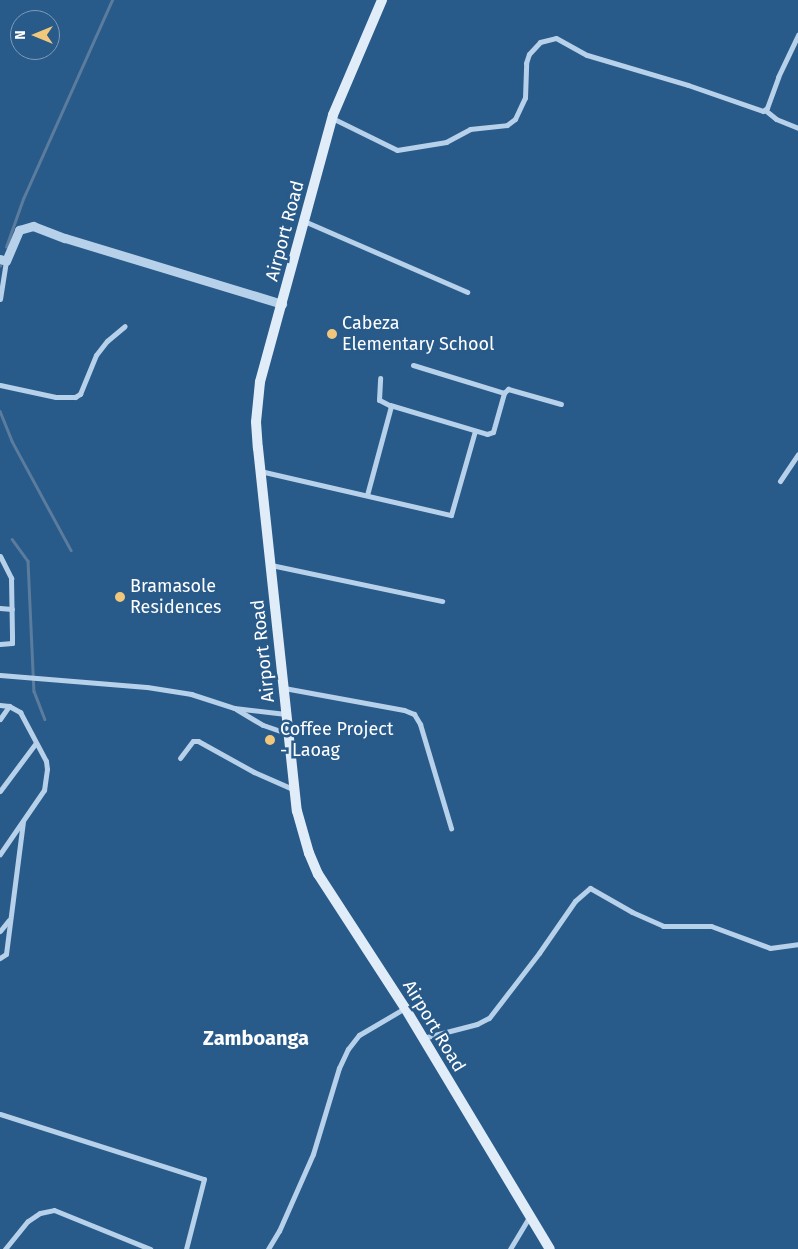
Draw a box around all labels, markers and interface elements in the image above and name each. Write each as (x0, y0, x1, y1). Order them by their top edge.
north arrow (10, 10, 60, 60)
text: N (12, 30, 29, 40)
street label: Airport Road (261, 178, 309, 284)
place label: Cabeza Elementary School (342, 313, 494, 356)
marker: Cabeza Elementary School (326, 328, 338, 340)
place label: Bramasole Residences (130, 576, 221, 618)
marker: Bramasole Residences (114, 591, 126, 603)
street label: Airport Road (247, 599, 279, 703)
place label: Coffee Project - Laoag (280, 719, 393, 762)
marker: Coffee Project - Laoag (264, 734, 276, 746)
street label: Airport Road (398, 976, 470, 1076)
district label: Zamboanga (203, 1026, 309, 1050)

